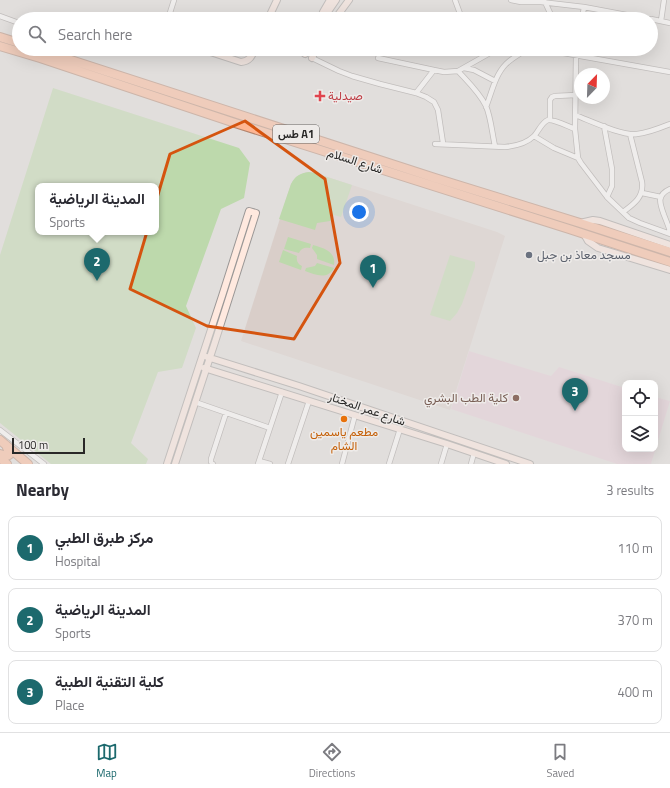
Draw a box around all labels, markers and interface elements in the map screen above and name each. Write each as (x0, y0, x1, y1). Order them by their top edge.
search box (12, 12, 658, 56)
icon: search (26, 23, 48, 45)
text: Search here (58, 23, 132, 46)
north arrow (574, 68, 610, 104)
place label: صيدلية (328, 86, 363, 105)
marker: صيدلية (315, 91, 325, 101)
road number: طس A1 (273, 125, 319, 143)
street label: شارع السلام (325, 143, 385, 178)
popup (35, 183, 159, 235)
text: المدينة الرياضية (49, 187, 145, 210)
your location (349, 202, 369, 222)
text: Sports (49, 212, 85, 232)
place label: مسجد معاذ بن جبل (537, 245, 631, 264)
pin: 2 (84, 248, 110, 281)
marker: مسجد معاذ بن جبل (524, 250, 534, 260)
pin: 1 (360, 255, 386, 288)
pin: 3 (562, 378, 588, 411)
map controls (622, 380, 658, 452)
button: locate (622, 380, 658, 416)
street label: شارع عمر المختار (325, 386, 408, 431)
place label: كلية الطب البشري (424, 388, 508, 408)
marker: كلية الطب البشري (511, 393, 521, 403)
marker: مطعم ياسمين الشام (339, 414, 349, 424)
button: layers (622, 416, 658, 452)
place label: مطعم ياسمين الشام (310, 422, 378, 455)
scale bar (12, 436, 85, 455)
text: 100 m (18, 437, 48, 453)
text: Nearby (16, 477, 69, 503)
text: 3 results (606, 480, 654, 500)
text: مركز طبرق الطبي (55, 526, 153, 549)
text: 1 (26, 538, 34, 558)
text: 110 m (617, 538, 653, 558)
text: Hospital (55, 551, 100, 571)
text: المدينة الرياضية (55, 598, 151, 621)
text: 2 (26, 610, 34, 630)
text: 370 m (617, 610, 653, 630)
text: Sports (55, 623, 91, 643)
text: كلية التقنية الطبية (55, 670, 164, 693)
text: 3 (26, 682, 34, 702)
text: 400 m (617, 682, 653, 702)
text: Place (55, 695, 84, 715)
tab: Map (96, 741, 118, 781)
tab: Directions (309, 741, 355, 781)
tab: Saved (546, 741, 574, 781)

